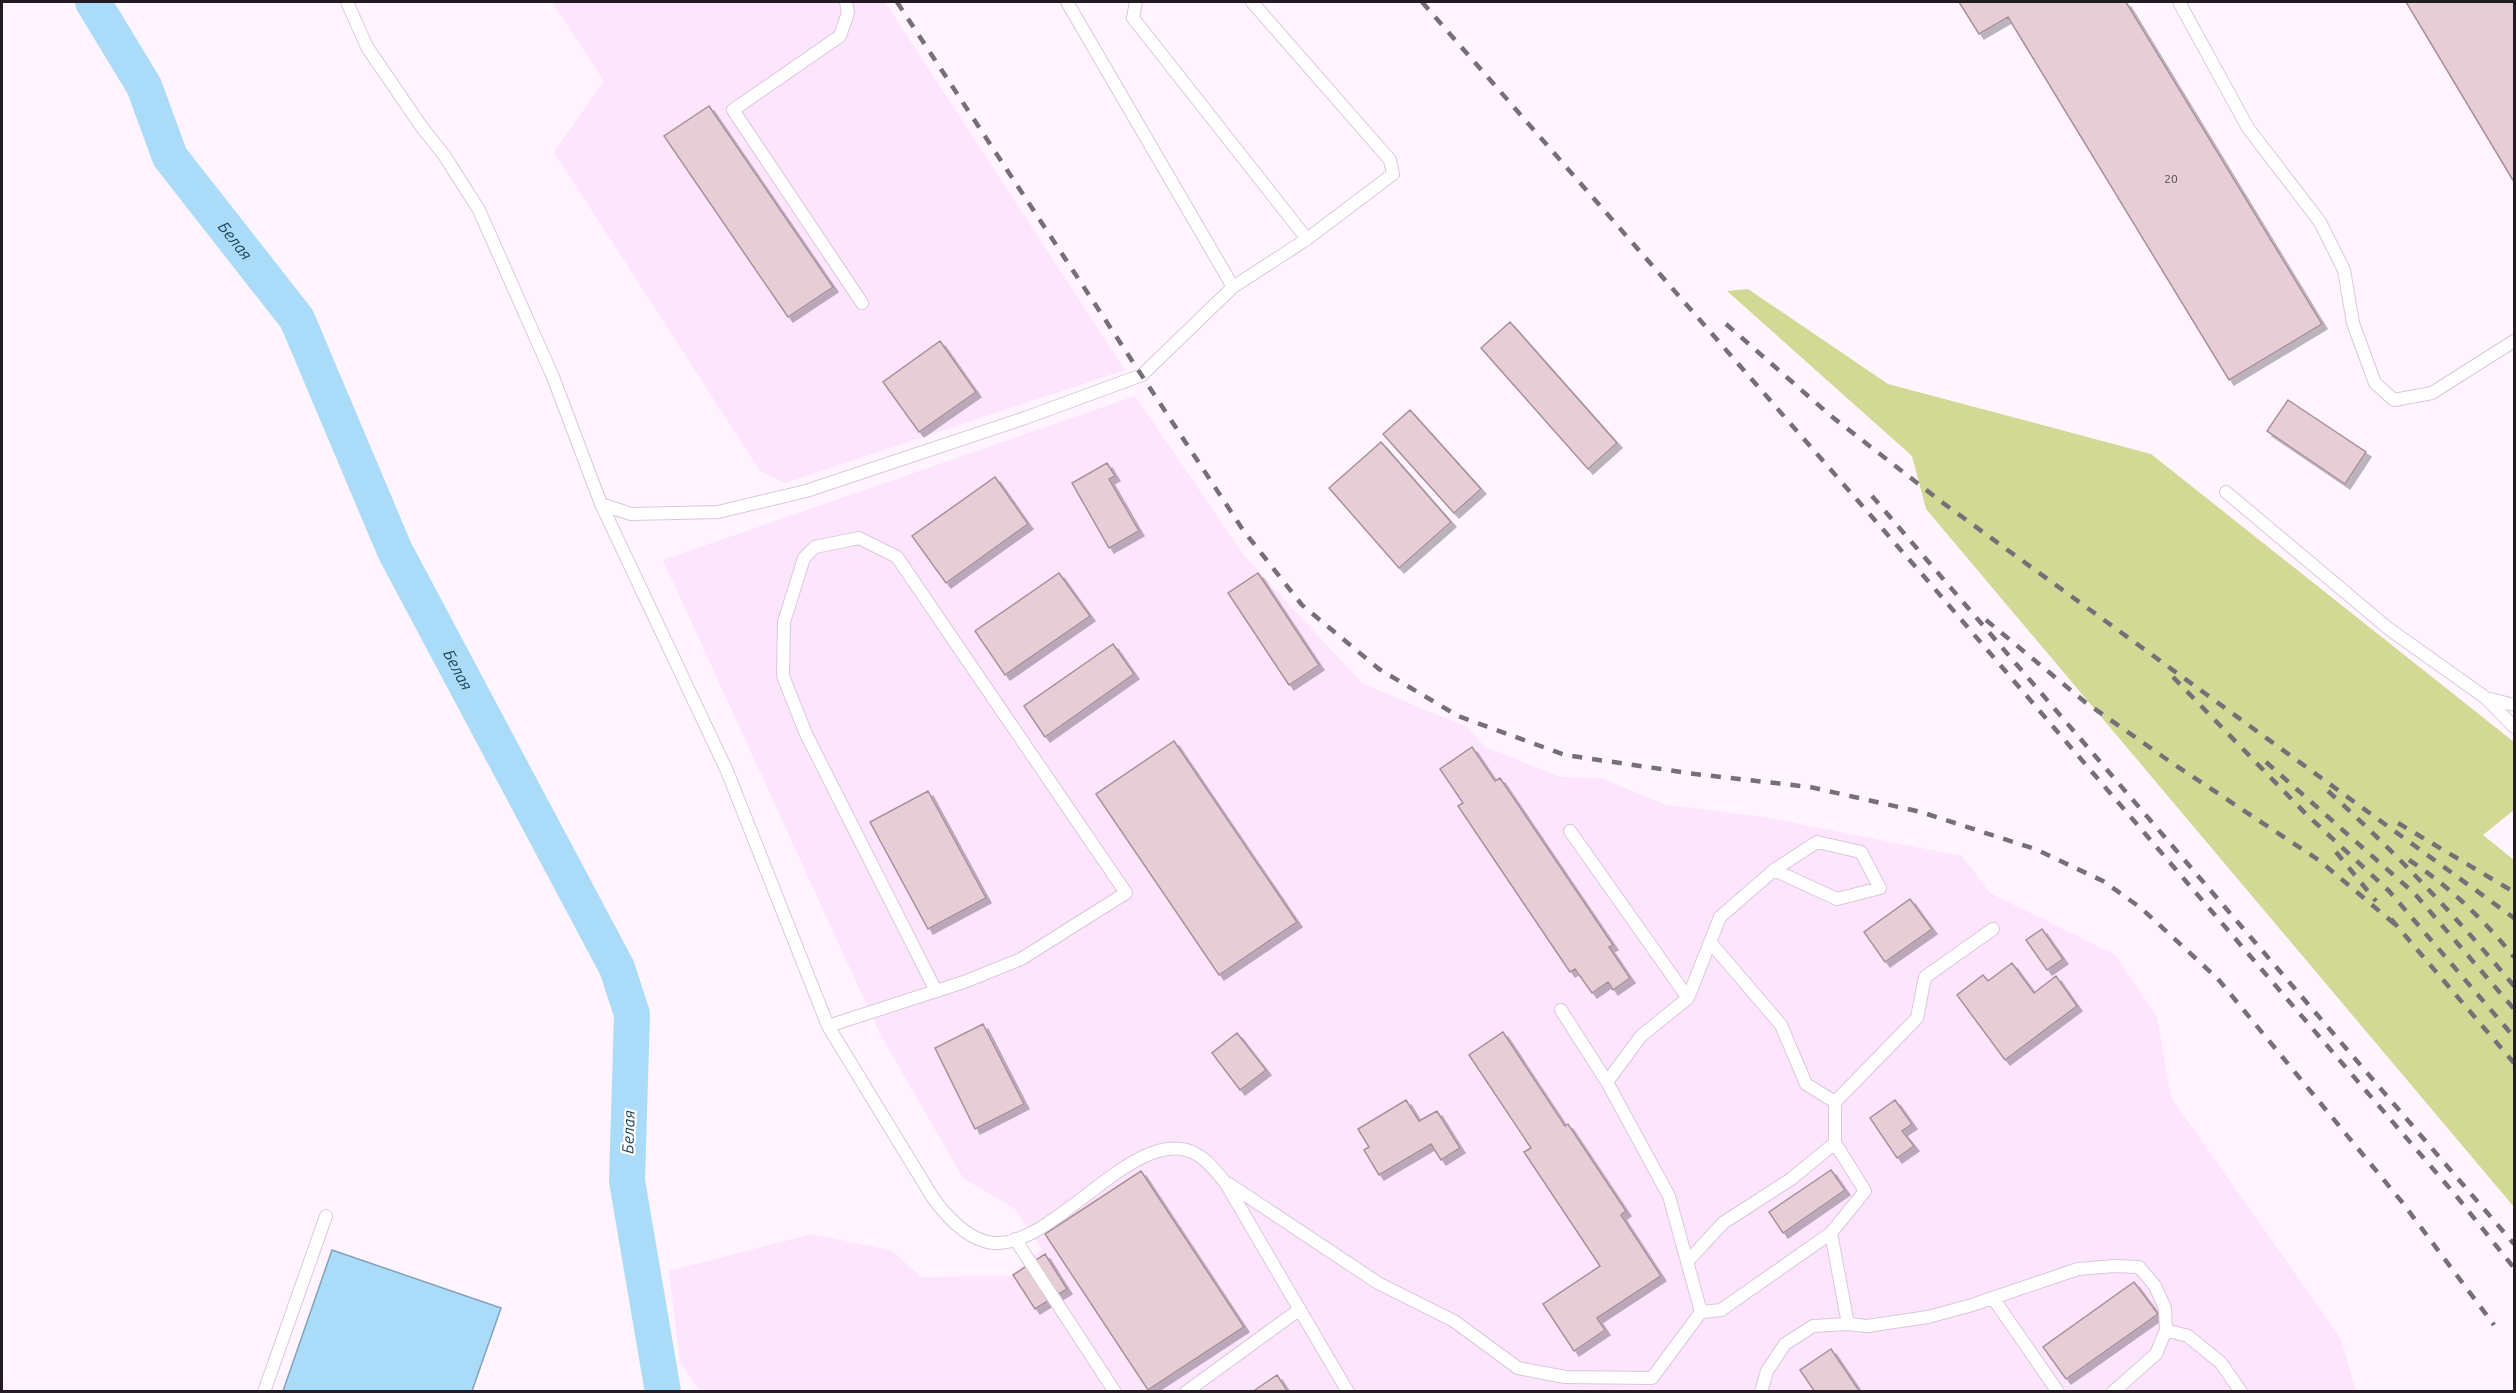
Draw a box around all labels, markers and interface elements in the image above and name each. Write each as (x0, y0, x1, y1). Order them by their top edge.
house number: 20 (2164, 172, 2178, 185)
water label: Белая (215, 218, 256, 263)
water label: Белая (440, 646, 476, 693)
water label: Белая (618, 1110, 638, 1154)

